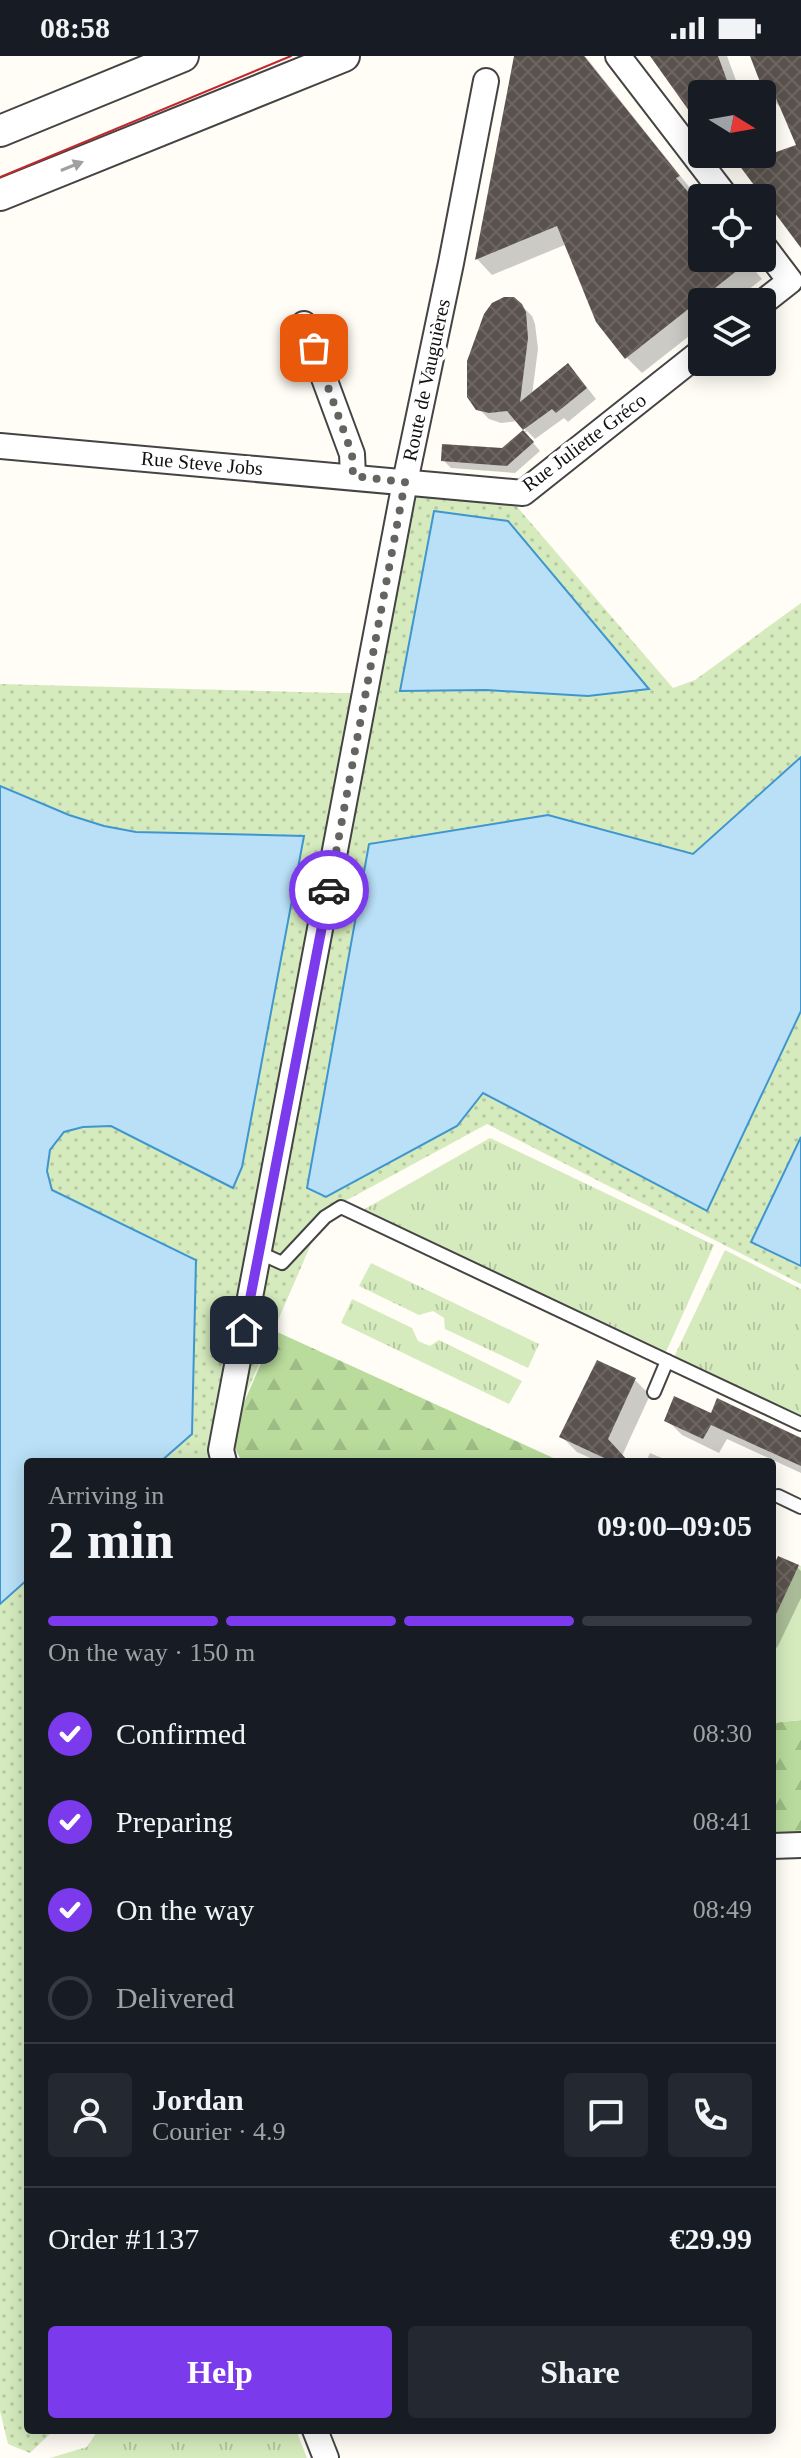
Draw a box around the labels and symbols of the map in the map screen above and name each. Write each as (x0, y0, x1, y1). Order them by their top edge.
north arrow (688, 80, 776, 168)
one-way arrow (60, 159, 84, 172)
street label: Route de Vauguières (398, 297, 455, 463)
pin (280, 314, 348, 382)
street label: Rue Juliette Gréco (518, 388, 650, 496)
street label: Rue Steve Jobs (140, 447, 264, 479)
courier (289, 850, 369, 930)
pin (210, 1296, 278, 1364)

